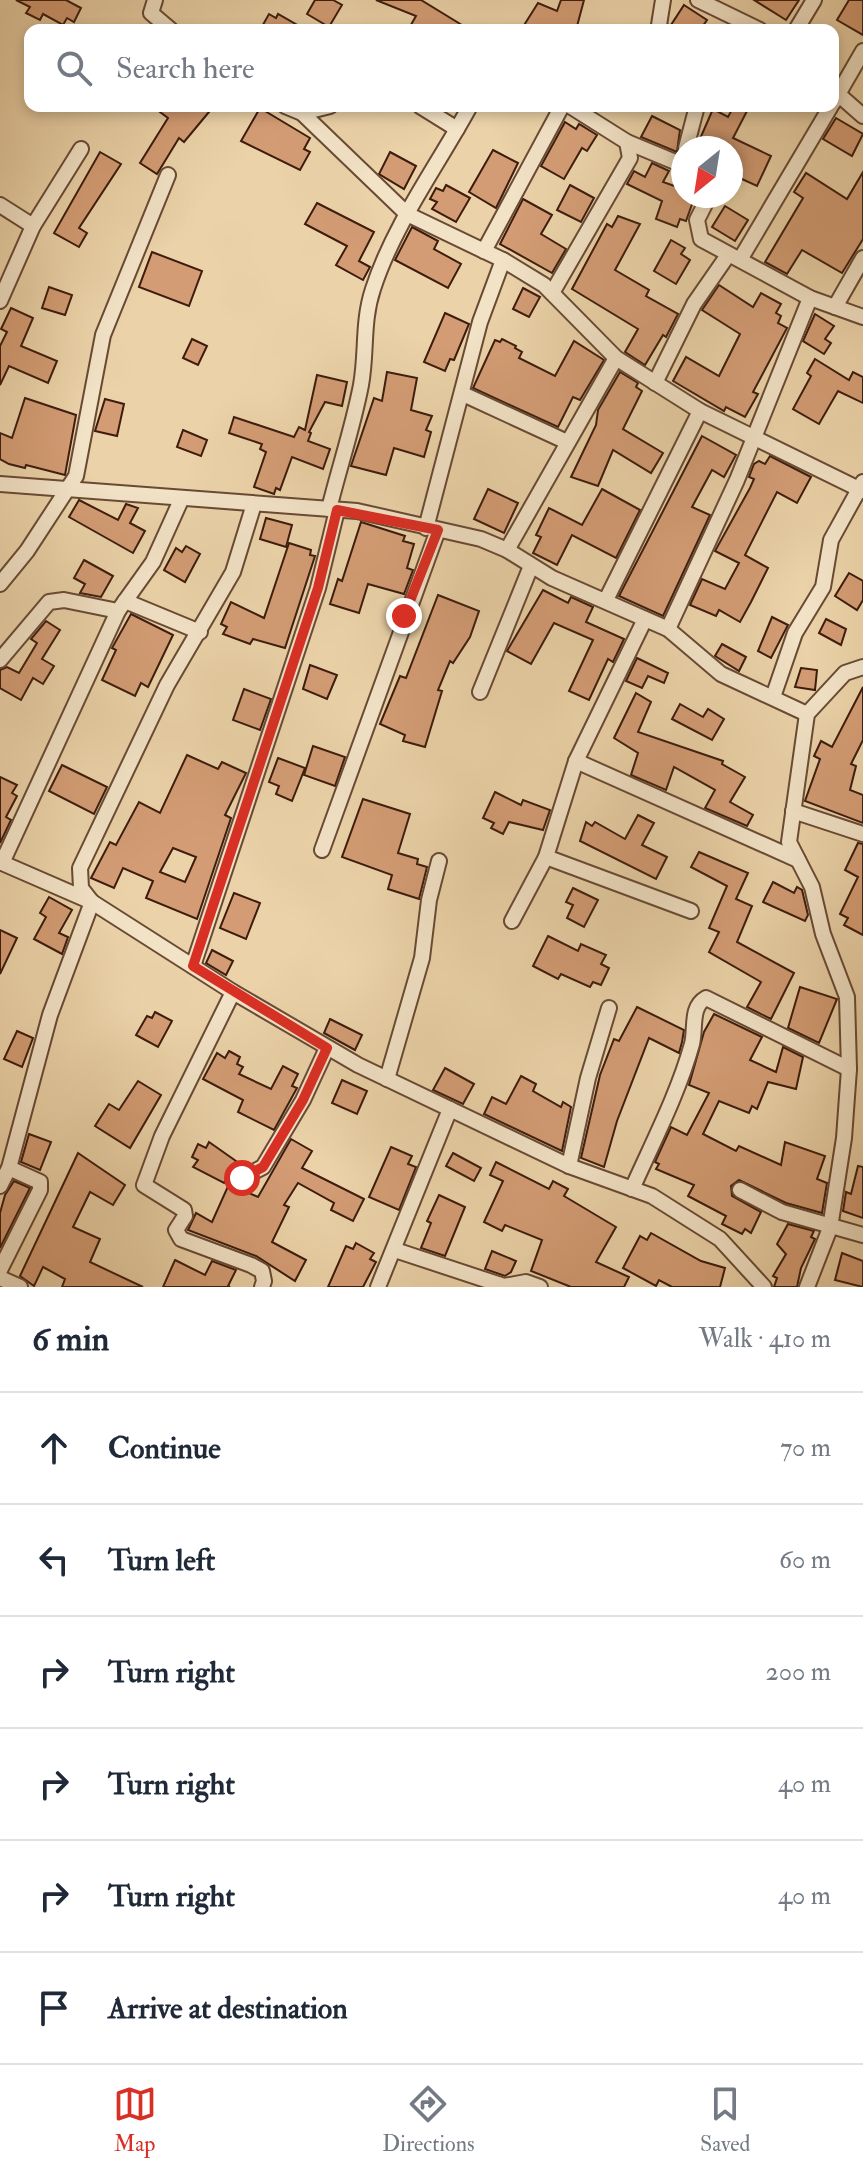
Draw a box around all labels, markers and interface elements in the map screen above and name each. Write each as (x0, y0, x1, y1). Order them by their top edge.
search box (24, 24, 839, 112)
icon: search (52, 46, 96, 90)
text: Search here (116, 50, 255, 87)
north arrow (671, 136, 743, 208)
route end (386, 598, 422, 634)
route start (224, 1160, 260, 1196)
text: 6 min (32, 1318, 109, 1361)
text: Walk · 410 m (699, 1323, 831, 1355)
icon: ahead (32, 1426, 76, 1470)
text: Continue (108, 1430, 221, 1467)
text: 70 m (780, 1432, 831, 1464)
icon: left (32, 1538, 76, 1582)
text: Turn left (108, 1542, 215, 1579)
text: 60 m (779, 1544, 831, 1576)
icon: right (32, 1650, 76, 1694)
text: Turn right (108, 1654, 235, 1691)
text: 200 m (766, 1656, 831, 1688)
icon: right (32, 1762, 76, 1806)
text: Turn right (108, 1766, 235, 1803)
text: 40 m (778, 1768, 831, 1800)
icon: right (32, 1874, 76, 1918)
text: Turn right (108, 1878, 235, 1915)
text: 40 m (778, 1880, 831, 1912)
icon: arrive (32, 1986, 76, 2030)
text: Arrive at destination (108, 1990, 348, 2027)
tab: Map (113, 2082, 157, 2158)
tab: Directions (382, 2082, 475, 2158)
tab: Saved (700, 2082, 750, 2158)

